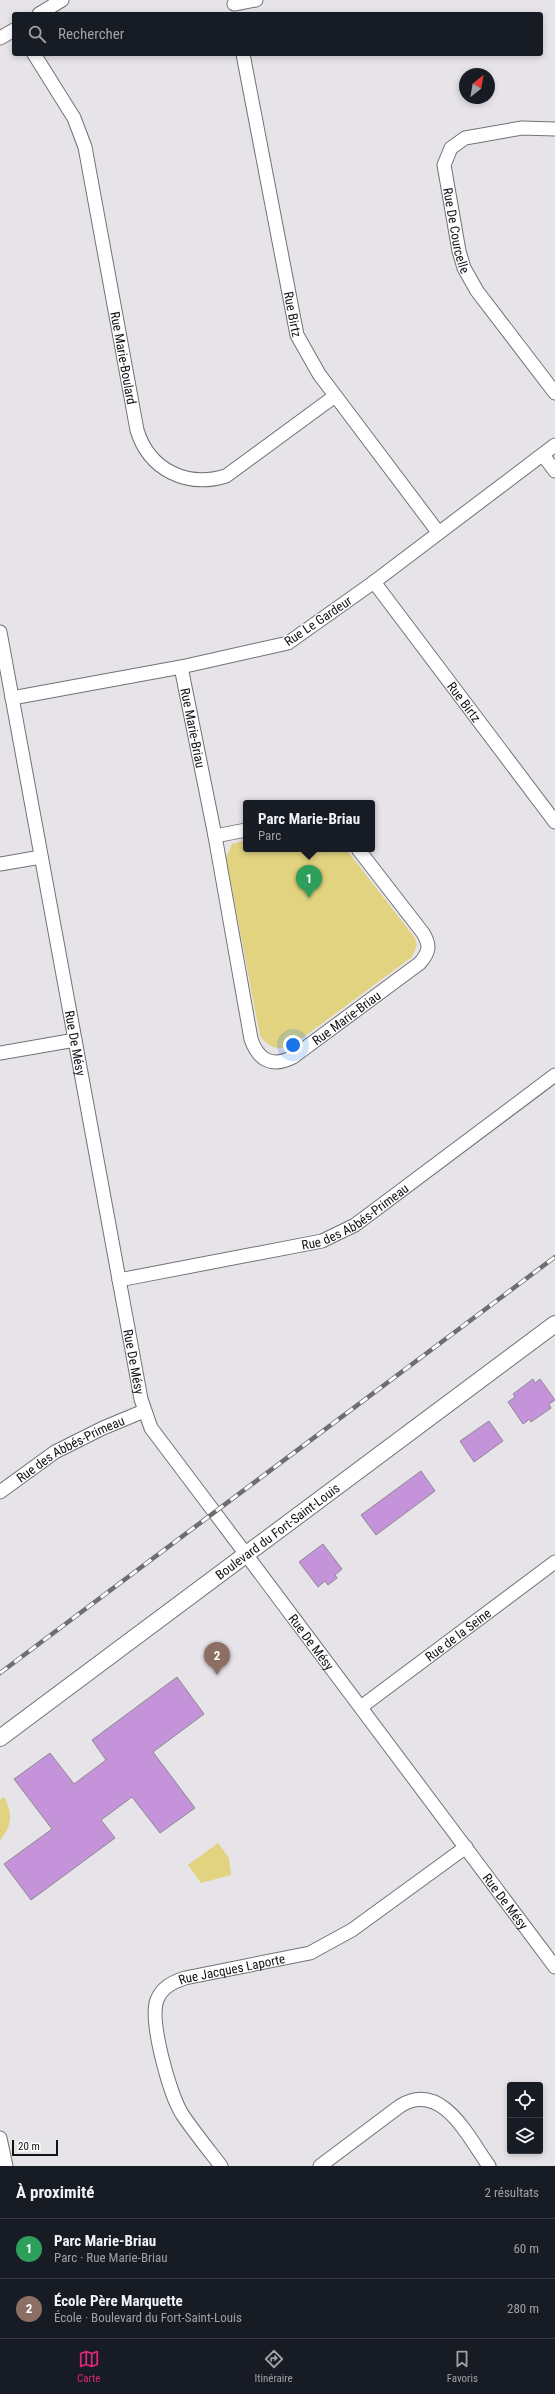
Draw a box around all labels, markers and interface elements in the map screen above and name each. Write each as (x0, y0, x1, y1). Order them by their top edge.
search box (12, 12, 543, 56)
icon: search (26, 23, 48, 45)
text: Rechercher (58, 25, 124, 43)
north arrow (459, 68, 495, 104)
street label: Rue De Courcelle (441, 186, 473, 276)
street label: Rue Birtz (281, 290, 305, 339)
street label: Rue Marie-Boulard (108, 310, 140, 406)
street label: Rue Le Gardeur (281, 593, 355, 649)
street label: Rue Birtz (444, 679, 484, 725)
street label: Rue Marie-Briau (178, 686, 209, 769)
popup (243, 800, 375, 852)
text: Parc Marie-Briau (258, 810, 360, 828)
text: Parc (258, 828, 281, 843)
pin: 1 (296, 865, 322, 898)
street label: Rue Marie-Briau (309, 987, 383, 1048)
street label: Rue De Mésy (62, 1009, 89, 1078)
your location (283, 1035, 303, 1055)
street label: Rue des Abbés-Primeau (300, 1180, 411, 1252)
street label: Rue De Mésy (121, 1328, 148, 1396)
street label: Rue des Abbés-Primeau (13, 1413, 126, 1485)
street label: Boulevard du Fort-Saint-Louis (212, 1480, 342, 1582)
street label: Rue de la Seine (422, 1605, 494, 1664)
street label: Rue De Mésy (286, 1611, 338, 1673)
pin: 2 (204, 1642, 230, 1675)
street label: Rue De Mésy (480, 1870, 532, 1933)
street label: Rue Jacques Laporte (176, 1951, 286, 1987)
map controls (507, 2082, 543, 2154)
button: locate (507, 2082, 543, 2118)
button: layers (507, 2118, 543, 2154)
scale bar (12, 2138, 58, 2157)
text: 20 m (18, 2140, 40, 2153)
text: À proximité (16, 2182, 94, 2202)
text: 2 résultats (485, 2185, 539, 2200)
text: Parc Marie-Briau (54, 2232, 156, 2250)
text: 1 (26, 2241, 32, 2256)
text: 60 m (513, 2241, 539, 2256)
text: Parc · Rue Marie-Briau (54, 2250, 167, 2265)
text: École Père Marquette (54, 2292, 183, 2310)
text: 2 (26, 2301, 32, 2316)
text: 280 m (507, 2301, 539, 2316)
text: École · Boulevard du Fort-Saint-Louis (54, 2310, 242, 2325)
tab: Carte (77, 2348, 101, 2385)
tab: Itinéraire (254, 2348, 293, 2385)
tab: Favoris (447, 2348, 478, 2385)

